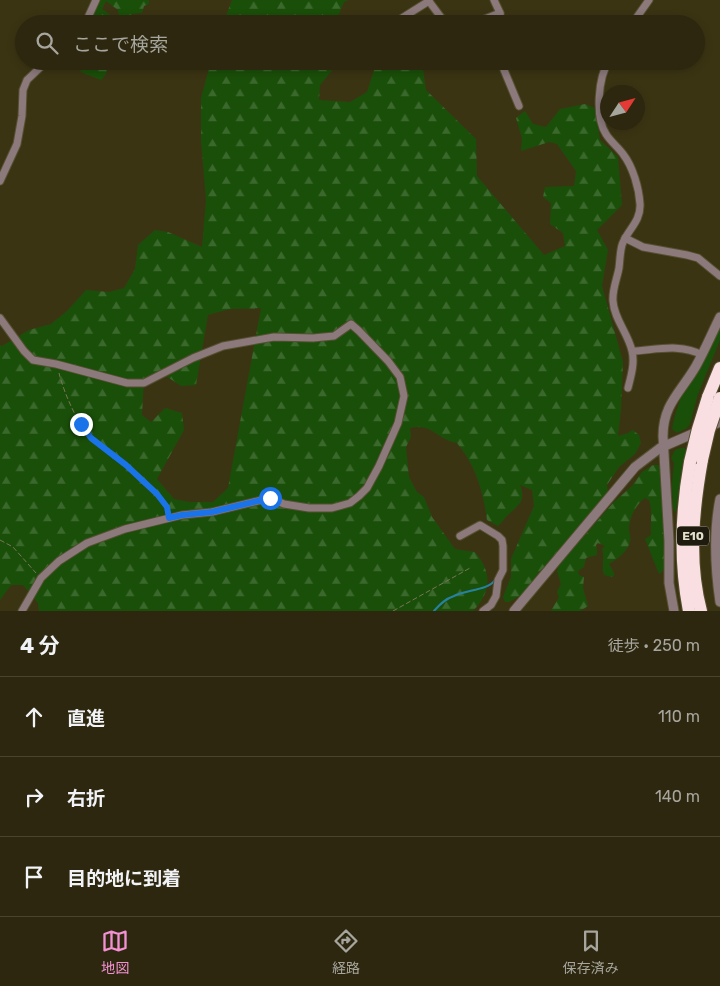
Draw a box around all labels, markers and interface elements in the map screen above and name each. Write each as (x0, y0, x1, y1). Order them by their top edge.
search box (15, 15, 705, 70)
icon: search (33, 29, 61, 57)
text: ここで検索 (73, 33, 168, 56)
north arrow (600, 85, 645, 130)
route end (70, 413, 93, 436)
route start (259, 487, 282, 510)
road number: E10 (677, 526, 709, 546)
text: 4 分 (20, 633, 60, 658)
text: 徒歩 · 250 m (608, 636, 700, 655)
icon: ahead (20, 703, 48, 731)
text: 直進 (67, 707, 105, 730)
text: 110 m (658, 707, 700, 726)
icon: right (20, 783, 48, 811)
text: 右折 (67, 787, 105, 810)
text: 140 m (655, 787, 700, 806)
icon: arrive (20, 863, 48, 891)
text: 目的地に到着 (67, 867, 181, 890)
tab: 地図 (101, 927, 129, 977)
tab: 経路 (332, 927, 360, 977)
tab: 保存済み (563, 927, 619, 977)

